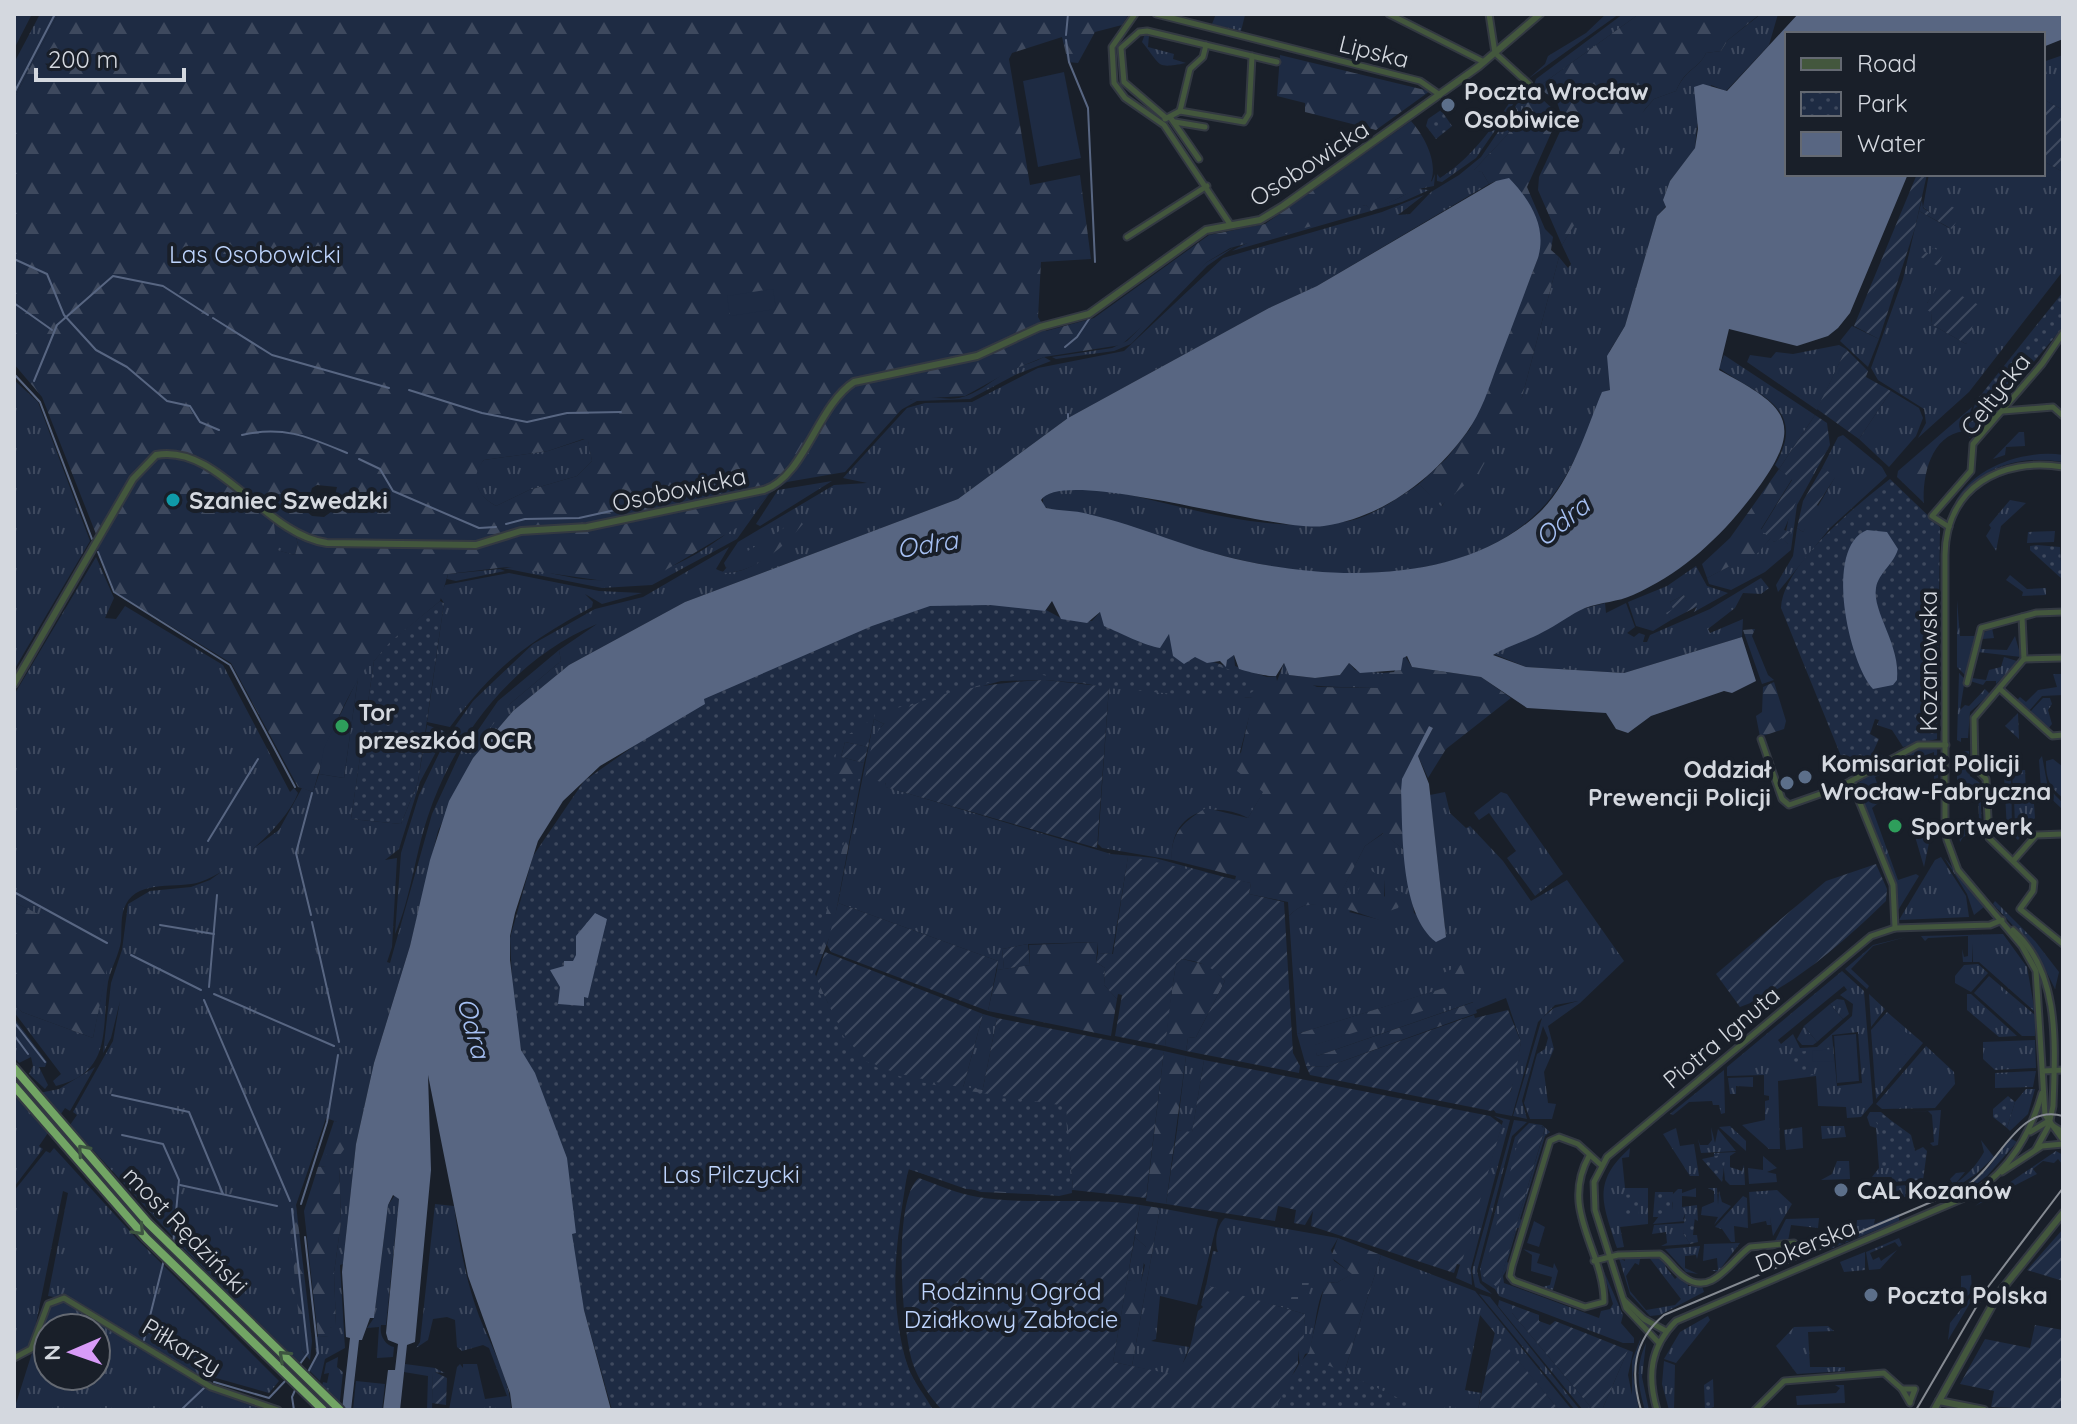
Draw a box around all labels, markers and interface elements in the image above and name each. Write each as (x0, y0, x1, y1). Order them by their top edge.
street label: Lipska (1336, 28, 1412, 74)
scale bar (36, 32, 184, 82)
legend (1785, 32, 2045, 176)
text: 200 m (48, 44, 118, 74)
text: Road (1857, 48, 1917, 78)
place label: Poczta Wrocław Osobiwice (1464, 76, 1649, 134)
text: Park (1857, 88, 1908, 118)
marker: Poczta Wrocław Osobiwice (1439, 96, 1457, 114)
street label: Osobowicka (1244, 113, 1374, 213)
text: Water (1857, 128, 1925, 158)
park label: Las Osobowicki (169, 239, 341, 269)
street label: Celtycka (1954, 347, 2036, 441)
street label: Osobowicka (609, 460, 749, 518)
place label: Szaniec Szwedzki (189, 485, 388, 515)
water label: Odra (1528, 488, 1597, 553)
marker: Szaniec Szwedzki (164, 491, 182, 509)
water label: Odra (894, 523, 961, 565)
street label: Kozanowska (1913, 591, 1943, 731)
place label: Tor przeszkód OCR (358, 697, 532, 755)
marker: Tor przeszkód OCR (333, 717, 351, 735)
place label: Komisariat Policji Wrocław-Fabryczna (1821, 748, 2051, 806)
place label: Oddział Prewencji Policji (1588, 754, 1773, 812)
marker: Komisariat Policji Wrocław-Fabryczna (1796, 768, 1814, 786)
marker: Oddział Prewencji Policji (1778, 774, 1796, 792)
place label: Sportwerk (1911, 811, 2033, 841)
marker: Sportwerk (1886, 817, 1904, 835)
street label: Piotra Ignuta (1656, 979, 1786, 1095)
water label: Odra (450, 994, 498, 1063)
one-way arrow (78, 1145, 93, 1160)
park label: Las Pilczycki (662, 1159, 800, 1189)
street label: most Rędziński (118, 1160, 254, 1300)
place label: CAL Kozanów (1857, 1175, 2012, 1205)
marker: CAL Kozanów (1832, 1181, 1850, 1199)
street label: Dokerska (1750, 1211, 1860, 1279)
one-way arrow (129, 1221, 144, 1235)
park label: Rodzinny Ogród Działkowy Zabłocie (904, 1276, 1118, 1334)
place label: Poczta Polska (1887, 1280, 2048, 1310)
marker: Poczta Polska (1862, 1286, 1880, 1304)
street label: Piłkarzy (137, 1311, 227, 1381)
north arrow (32, 1312, 112, 1392)
text: N (38, 1344, 66, 1361)
one-way arrow (278, 1352, 293, 1366)

